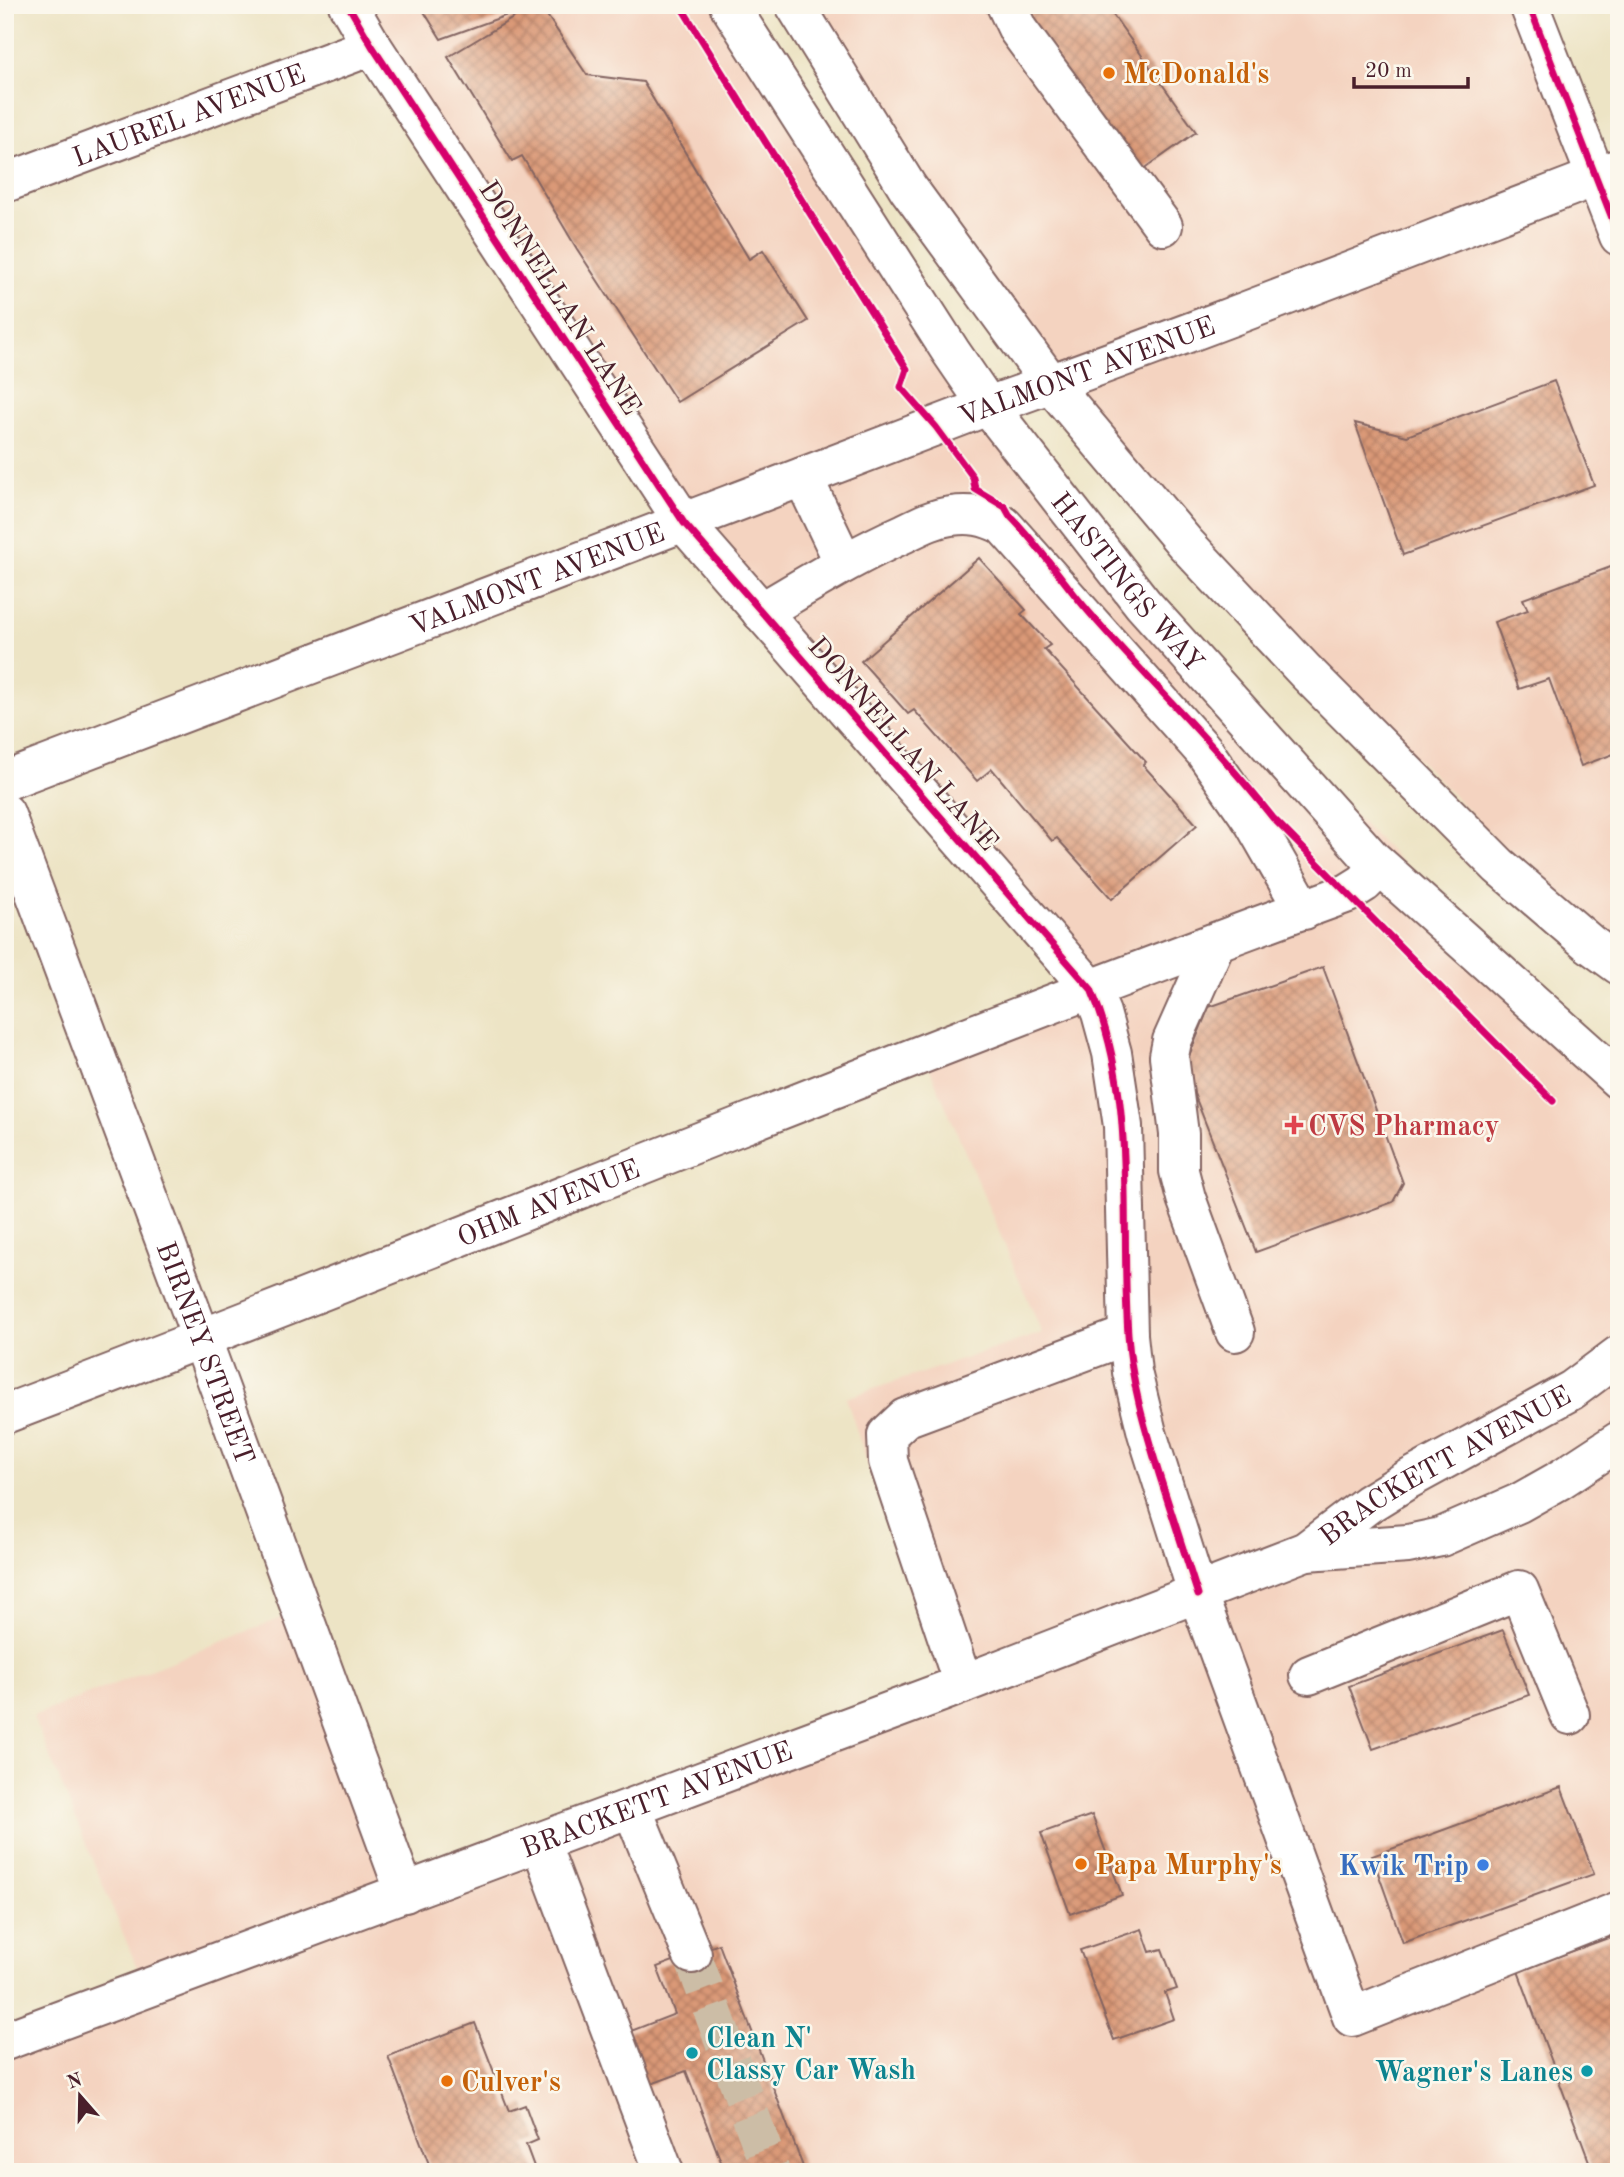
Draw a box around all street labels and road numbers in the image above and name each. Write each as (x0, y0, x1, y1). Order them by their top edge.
street label: LAUREL AVENUE (69, 61, 310, 173)
street label: DONNELLAN LANE (472, 176, 645, 421)
street label: VALMONT AVENUE (956, 313, 1220, 433)
street label: HASTINGS WAY (1044, 488, 1208, 678)
street label: VALMONT AVENUE (406, 520, 669, 642)
street label: DONNELLAN LANE (802, 633, 1002, 857)
street label: OHM AVENUE (454, 1156, 644, 1253)
street label: BIRNEY STREET (150, 1238, 258, 1469)
street label: BRACKETT AVENUE (1315, 1382, 1576, 1552)
street label: BRACKETT AVENUE (518, 1738, 797, 1864)

